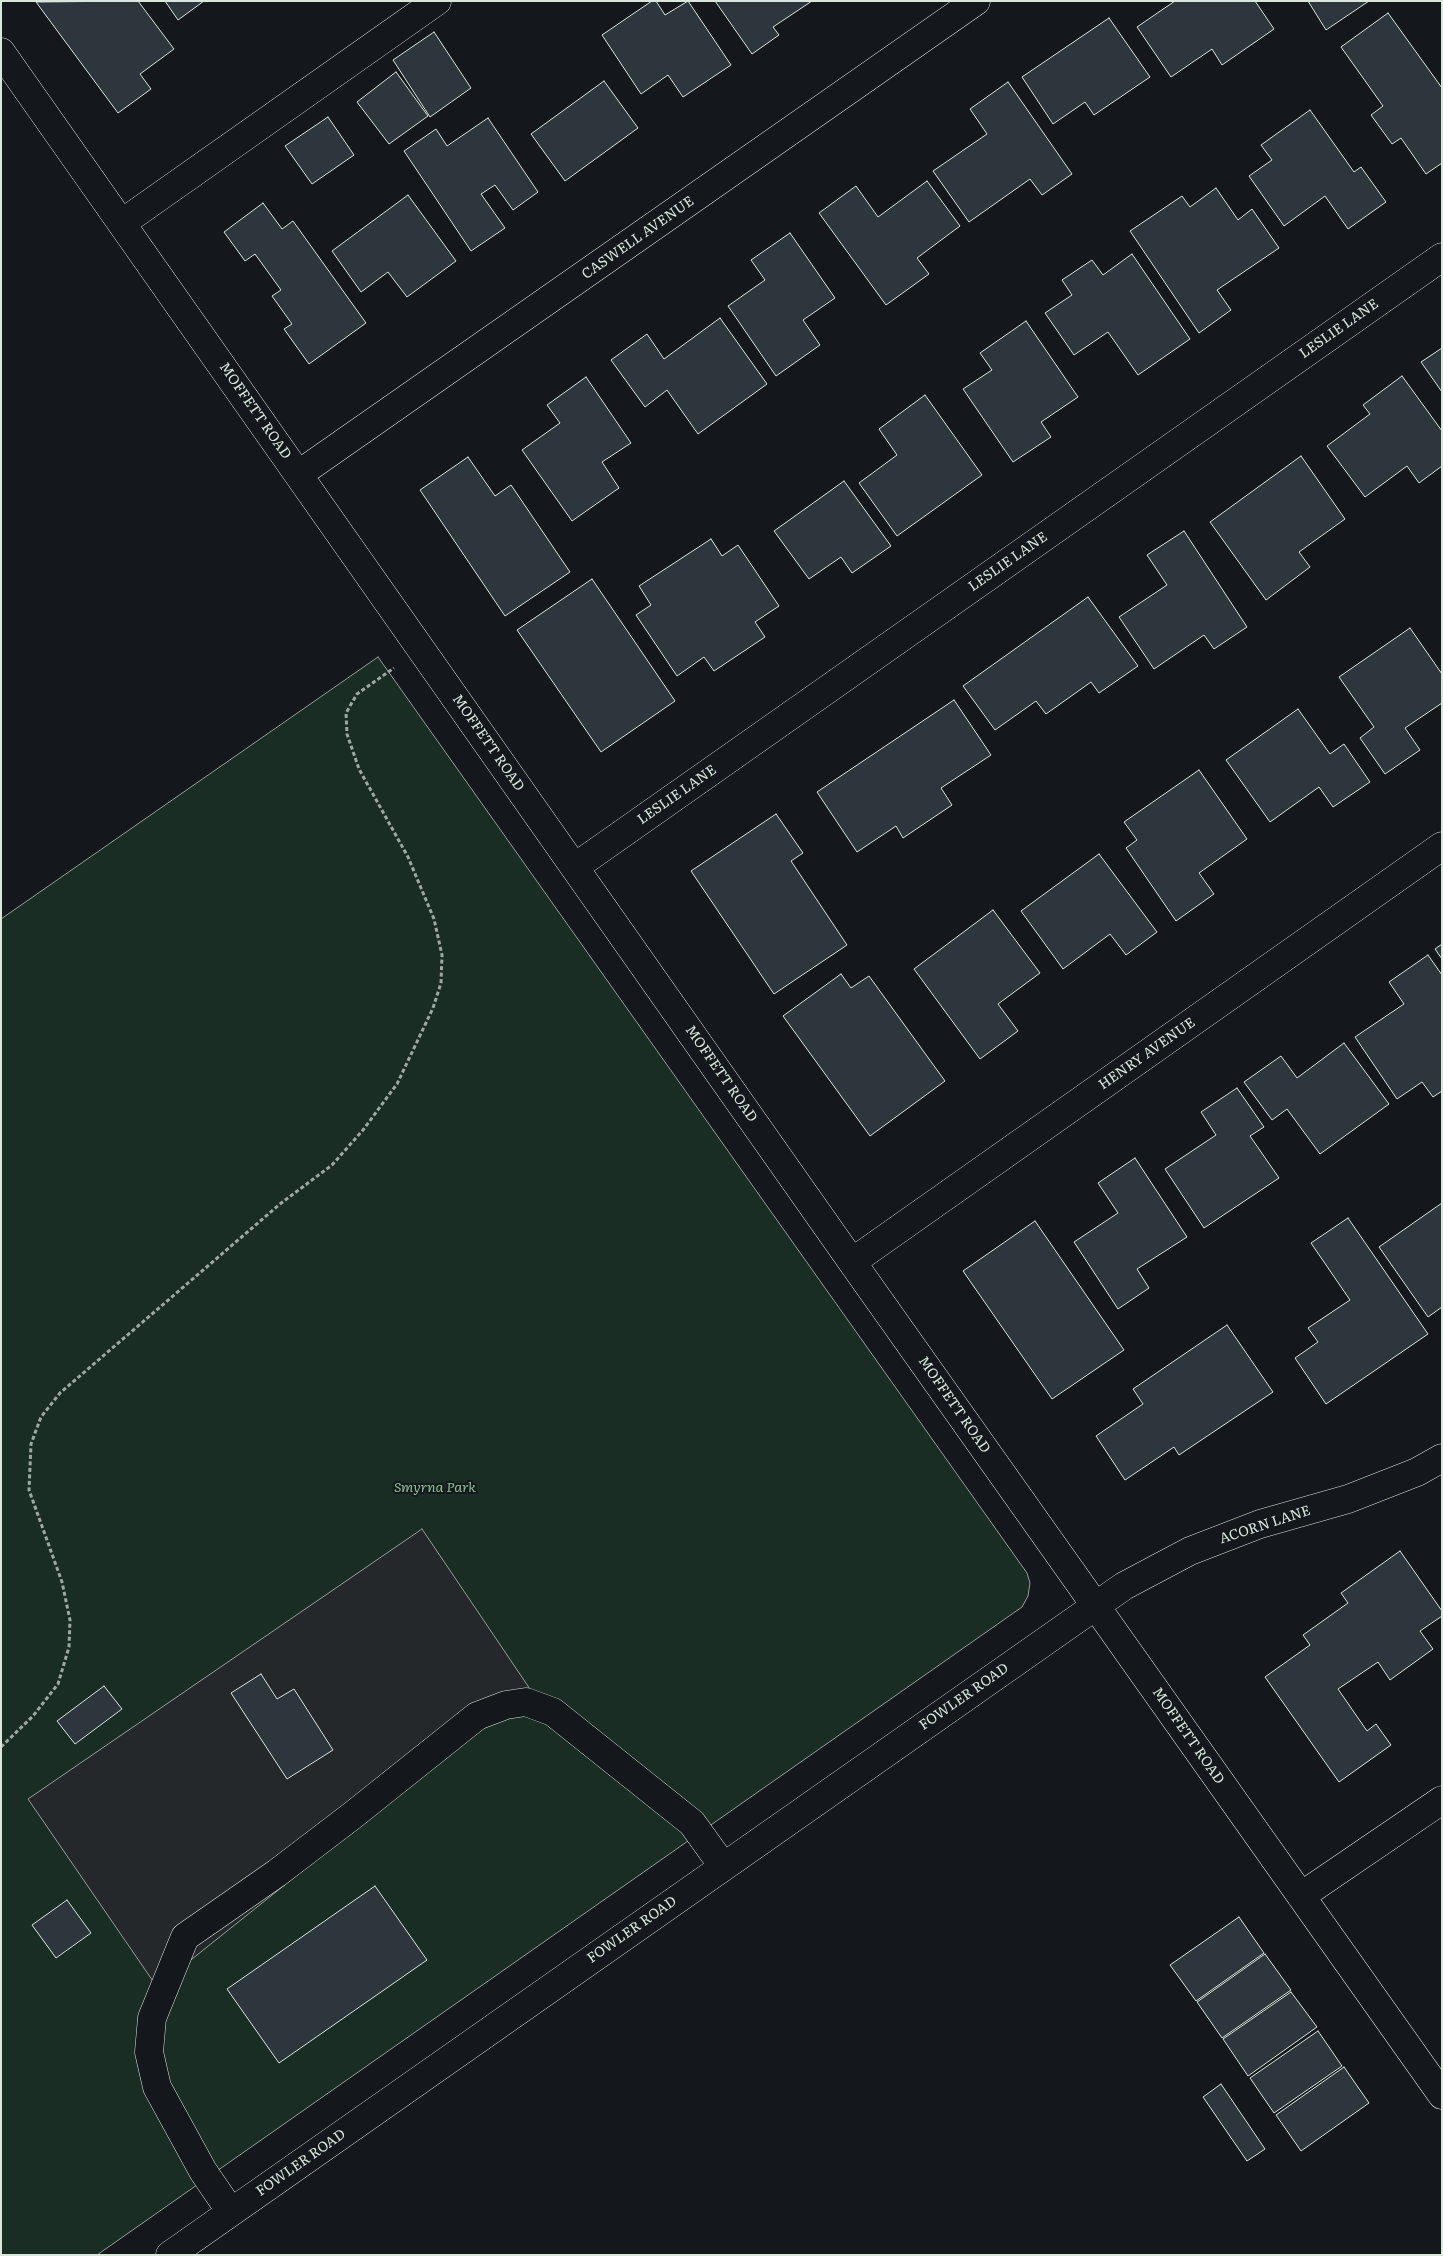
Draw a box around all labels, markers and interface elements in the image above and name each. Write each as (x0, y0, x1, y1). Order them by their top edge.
street label: CASWELL AVENUE (579, 193, 697, 283)
street label: LESLIE LANE (1296, 296, 1382, 362)
street label: MOFFETT ROAD (215, 359, 295, 463)
street label: LESLIE LANE (965, 529, 1051, 595)
street label: MOFFETT ROAD (448, 691, 528, 795)
street label: LESLIE LANE (634, 762, 720, 828)
street label: HENRY AVENUE (1096, 1014, 1198, 1094)
street label: MOFFETT ROAD (681, 1022, 761, 1126)
street label: MOFFETT ROAD (914, 1353, 994, 1457)
park label: Smyrna Park (394, 1480, 476, 1496)
street label: ACORN LANE (1217, 1502, 1313, 1548)
street label: FOWLER ROAD (916, 1660, 1012, 1734)
street label: MOFFETT ROAD (1148, 1684, 1228, 1788)
street label: FOWLER ROAD (584, 1893, 680, 1967)
street label: FOWLER ROAD (253, 2126, 349, 2200)

